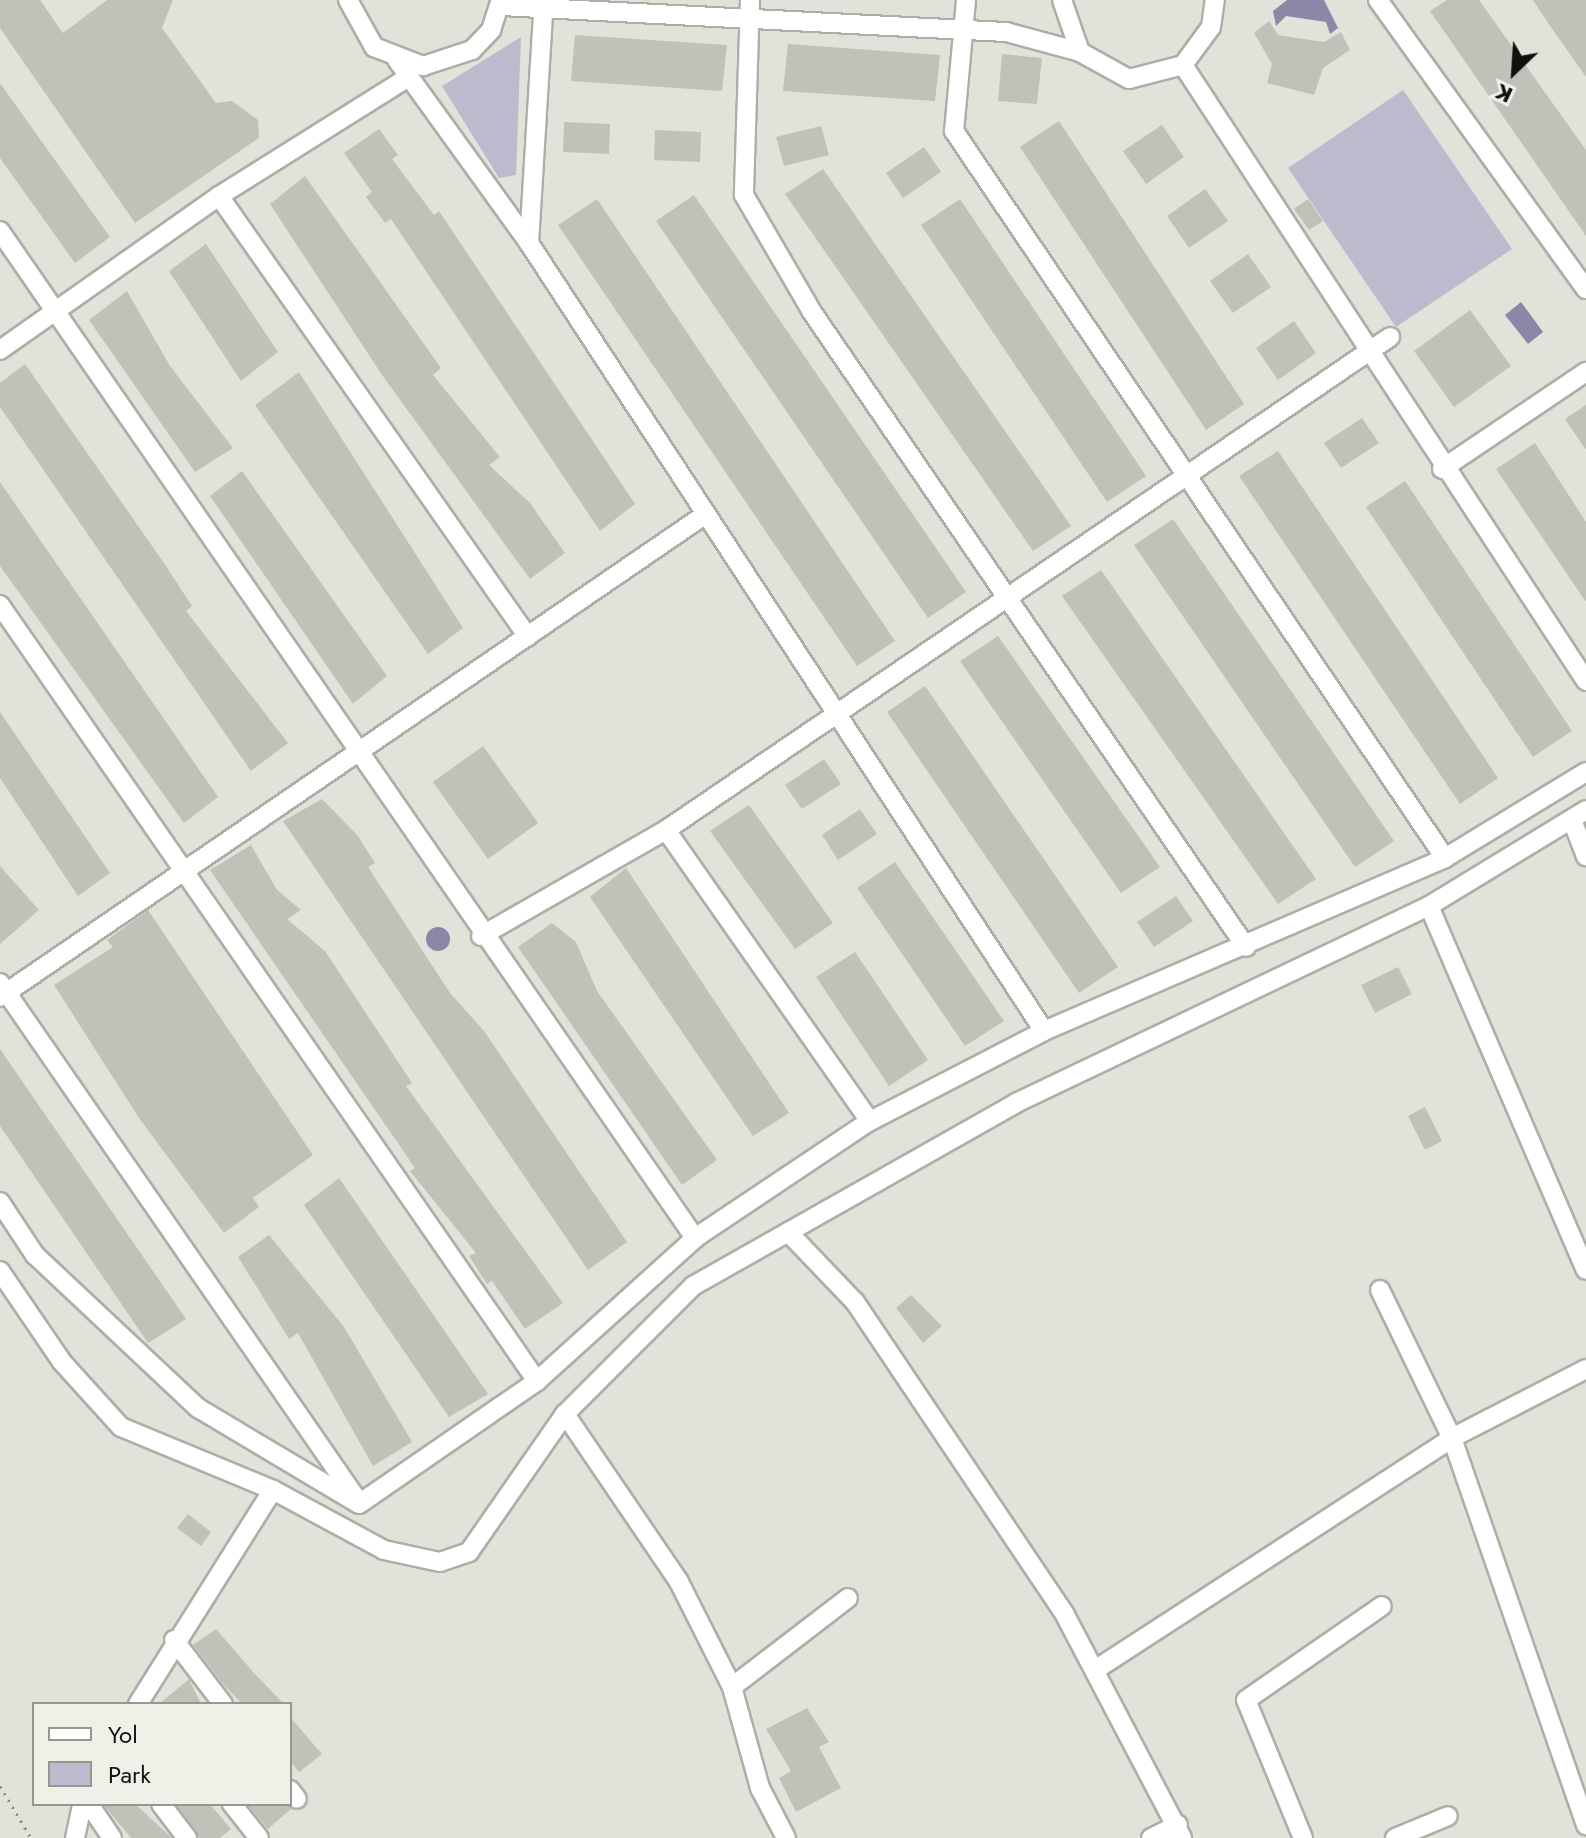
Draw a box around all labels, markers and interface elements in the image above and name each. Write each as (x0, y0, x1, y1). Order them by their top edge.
north arrow (1474, 32, 1554, 112)
text: K (1490, 76, 1518, 112)
legend (32, 1702, 292, 1806)
text: Yol (108, 1717, 138, 1752)
text: Park (108, 1757, 151, 1792)

